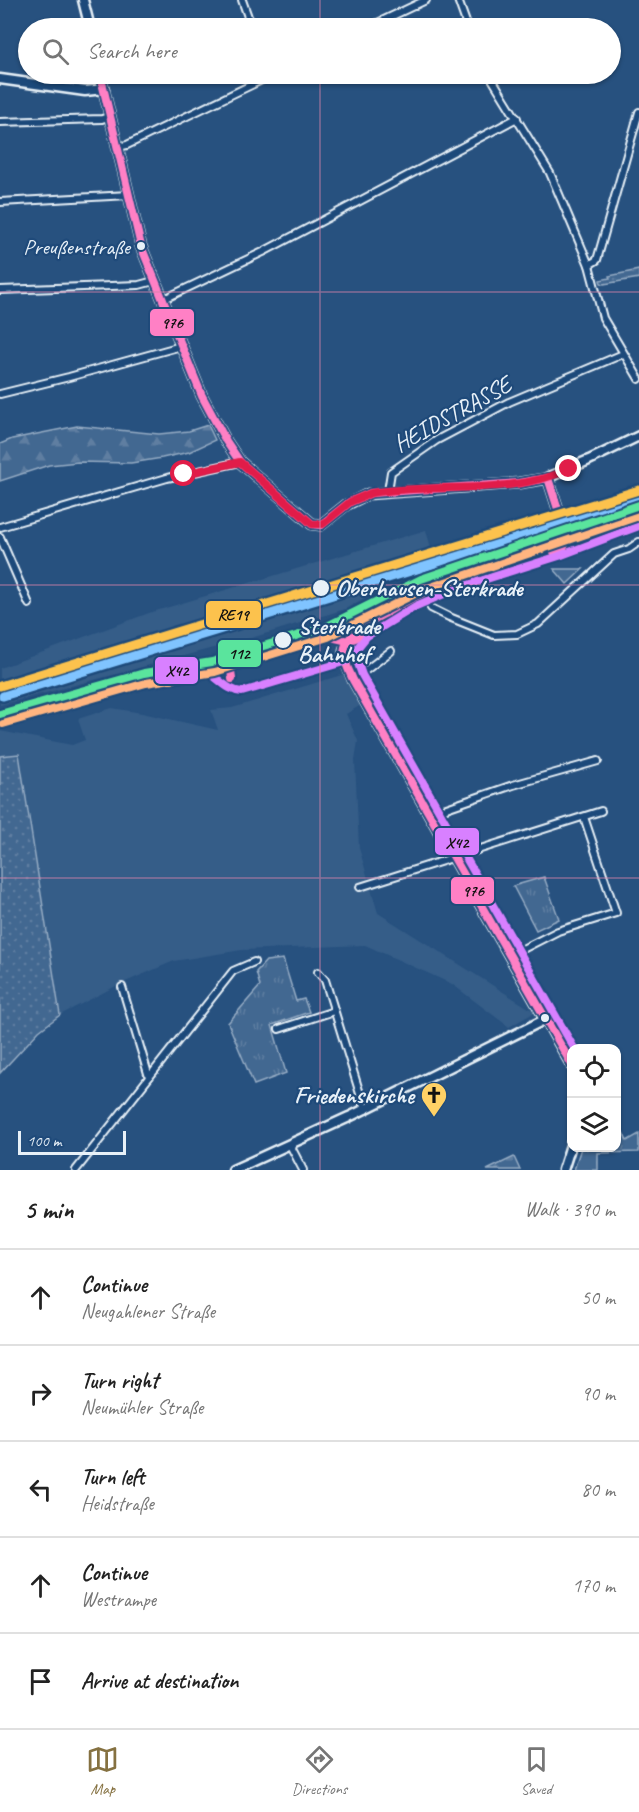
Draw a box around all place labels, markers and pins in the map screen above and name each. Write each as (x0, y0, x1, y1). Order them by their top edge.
place label: Preußenstraße (23, 233, 132, 261)
marker: Preußenstraße (135, 240, 147, 252)
place label: Oberhausen-Sterkrade (336, 573, 525, 603)
marker: Oberhausen-Sterkrade (311, 578, 331, 598)
place label: Sterkrade Bahnhof (298, 611, 382, 669)
marker: Sterkrade Bahnhof (273, 630, 293, 650)
unlabelled marker (539, 1012, 551, 1024)
place label: Friedenskirche (294, 1080, 416, 1110)
church icon: Friedenskirche (419, 1080, 449, 1118)

